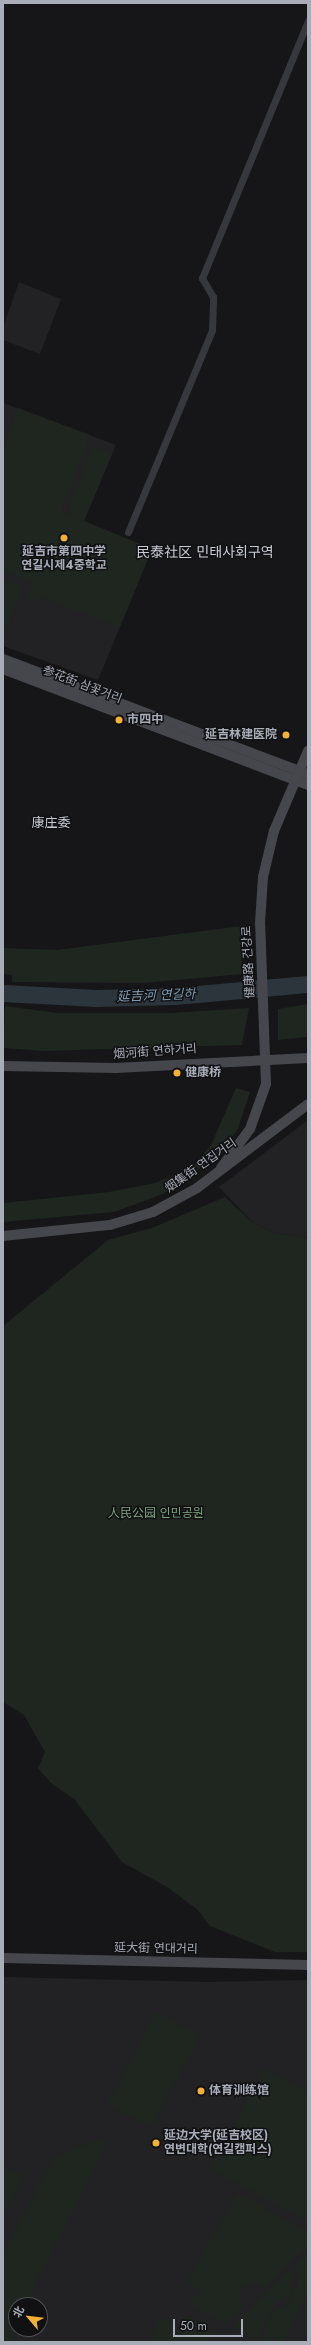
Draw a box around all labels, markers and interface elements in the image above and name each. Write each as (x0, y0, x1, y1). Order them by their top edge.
marker: 延吉市第四中学 연길시제4중학교 (59, 533, 69, 543)
district label: 民泰社区 민태사회구역 (136, 544, 274, 560)
place label: 延吉市第四中学 연길시제4중학교 (21, 545, 107, 573)
street label: 参花街 삼꽃거리 (40, 663, 124, 707)
place label: 市四中 (127, 713, 163, 727)
marker: 市四中 (114, 715, 124, 725)
place label: 延吉林建医院 (205, 728, 277, 742)
marker: 延吉林建医院 (280, 729, 292, 741)
district label: 康庄委 (32, 815, 70, 831)
street label: 健康路 건강로 (240, 925, 258, 999)
water label: 延吉河 연길하 (116, 987, 196, 1005)
street label: 烟河街 연하거리 (113, 1042, 197, 1062)
place label: 健康桥 (185, 1066, 221, 1080)
marker: 健康桥 (172, 1068, 182, 1078)
street label: 烟集街 연집거리 (163, 1136, 239, 1196)
park label: 人民公园 인민공원 (108, 1507, 204, 1521)
street label: 延大街 연대거리 (114, 1941, 198, 1957)
place label: 体育训练馆 (209, 2084, 269, 2098)
marker: 体育训练馆 (196, 2086, 206, 2096)
place label: 延边大学(延吉校区) 연변대학(연길캠퍼스) (164, 2129, 272, 2157)
marker: 延边大学(延吉校区) 연변대학(연길캠퍼스) (151, 2138, 161, 2148)
north arrow (8, 2297, 48, 2337)
text: 北 (9, 2303, 28, 2320)
scale bar (175, 2311, 245, 2337)
text: 50 m (180, 2317, 207, 2335)

